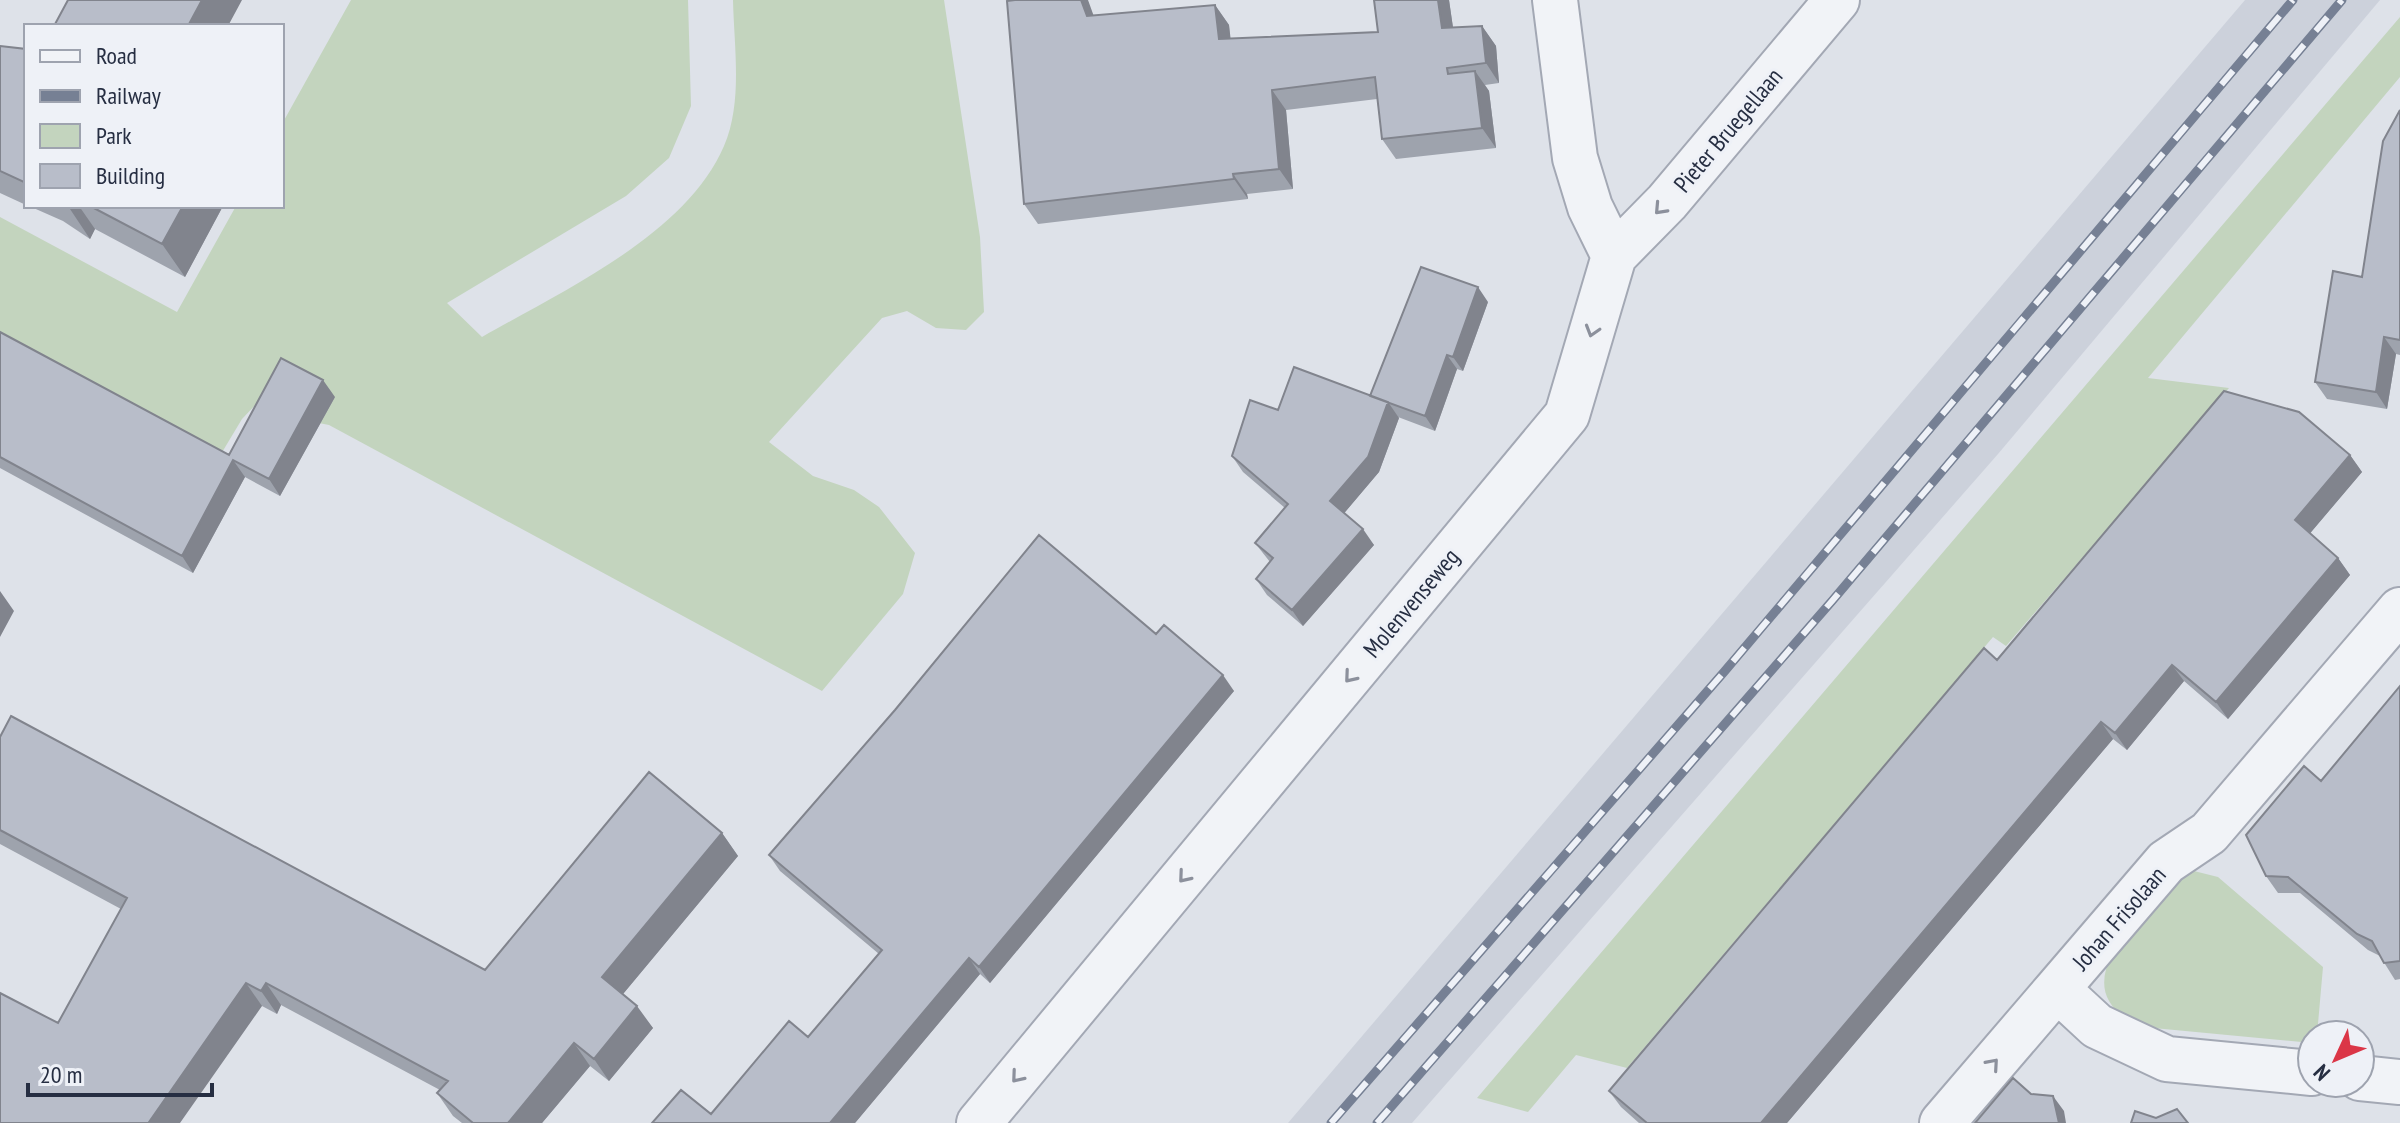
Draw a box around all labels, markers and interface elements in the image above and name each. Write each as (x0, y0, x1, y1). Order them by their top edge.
legend (24, 24, 284, 208)
text: Road (96, 40, 137, 71)
street label: Pieter Bruegellaan (1667, 61, 1789, 199)
text: Railway (96, 80, 161, 111)
text: Park (96, 120, 132, 151)
text: Building (96, 160, 165, 191)
one-way arrow (1654, 200, 1669, 214)
one-way arrow (1585, 323, 1601, 337)
street label: Molenvenseweg (1356, 542, 1466, 664)
one-way arrow (1345, 668, 1360, 682)
street label: Johan Frisolaan (2065, 860, 2173, 977)
one-way arrow (1179, 868, 1194, 882)
north arrow (2296, 1019, 2376, 1099)
scale bar (28, 1047, 212, 1097)
one-way arrow (1983, 1058, 1998, 1073)
text: 20 m (40, 1059, 82, 1090)
text: N (2307, 1059, 2336, 1087)
one-way arrow (1012, 1068, 1027, 1082)

